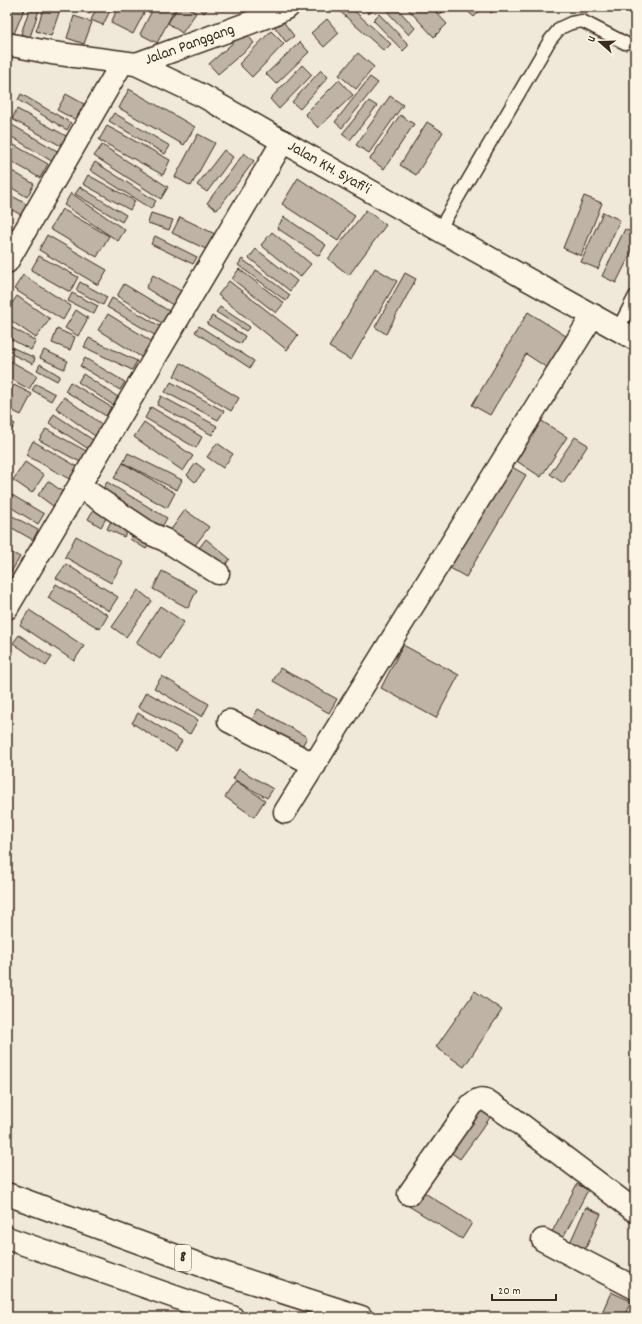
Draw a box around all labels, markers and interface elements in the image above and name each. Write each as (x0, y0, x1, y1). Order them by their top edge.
street label: Jalan Panggang (142, 18, 238, 71)
north arrow (580, 22, 620, 62)
text: U (584, 34, 601, 44)
street label: Jalan KH. Syafi'i (283, 135, 375, 200)
road number: 8 (175, 1245, 191, 1271)
scale bar (492, 1276, 556, 1302)
text: 20 m (498, 1283, 521, 1300)

